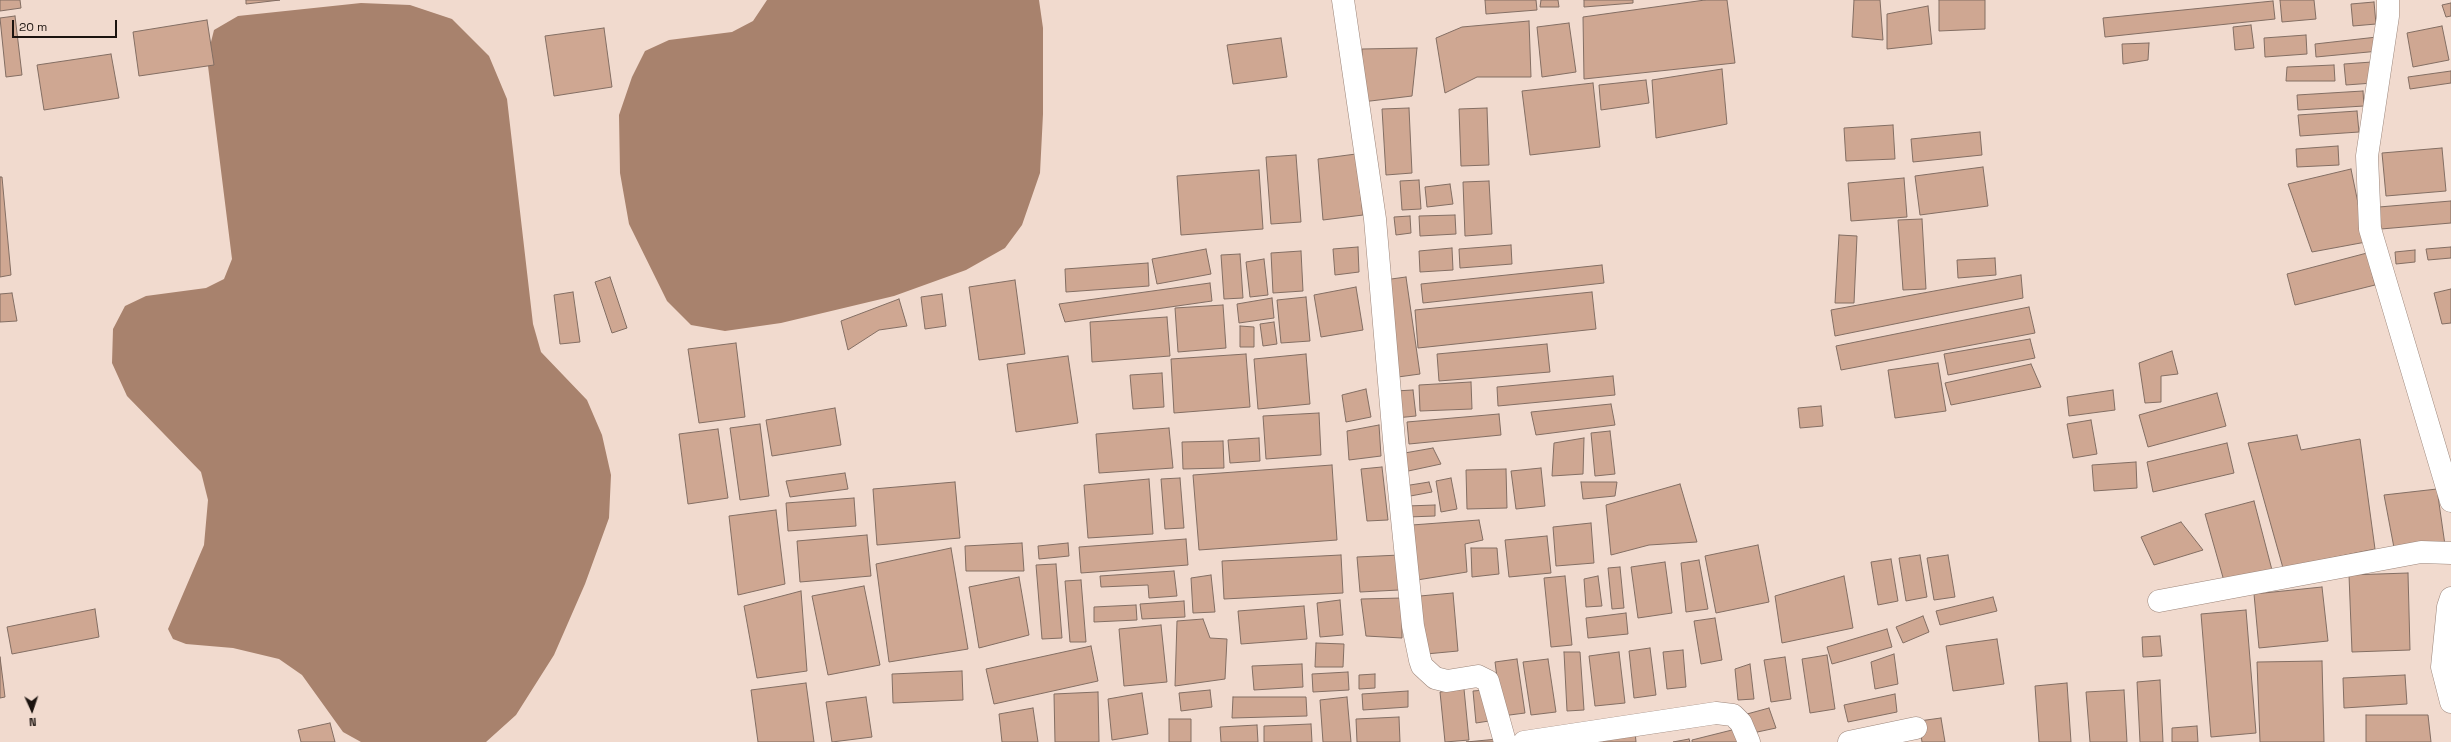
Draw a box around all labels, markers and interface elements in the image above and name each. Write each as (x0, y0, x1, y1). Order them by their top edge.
scale bar (14, 12, 119, 38)
text: 20 m (19, 19, 47, 35)
north arrow (12, 690, 52, 730)
text: N (29, 715, 37, 729)

